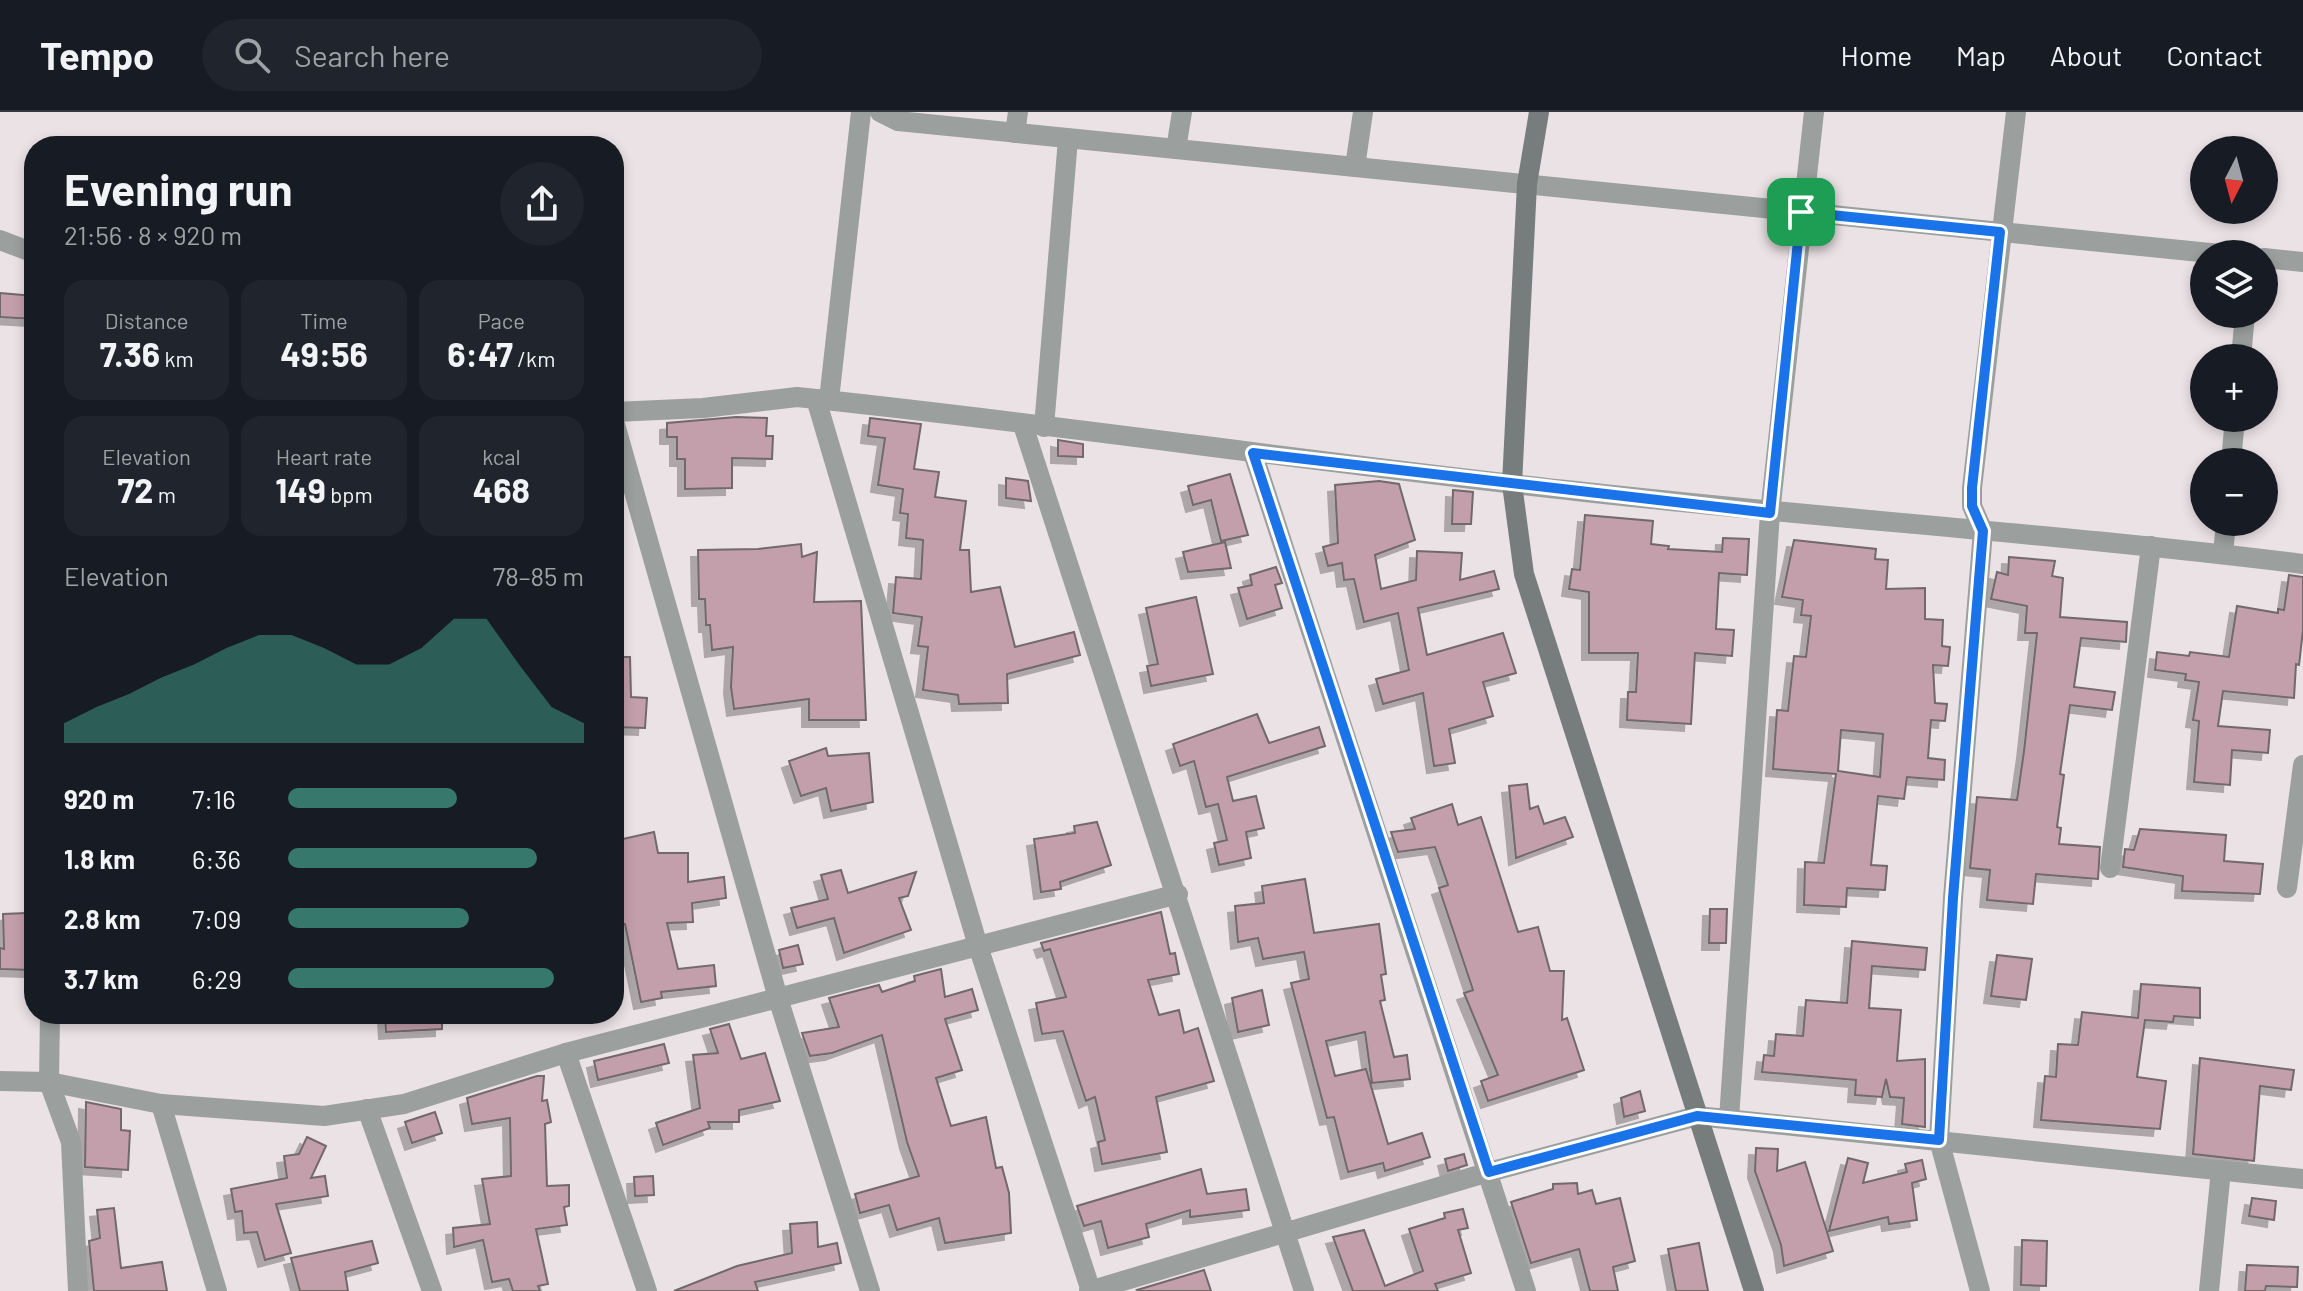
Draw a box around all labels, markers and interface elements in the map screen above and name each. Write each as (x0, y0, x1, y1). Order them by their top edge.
search box (202, 19, 762, 91)
text: Tempo (40, 32, 154, 78)
icon: search (230, 33, 274, 77)
text: Search here (294, 37, 450, 73)
text: Home (1841, 38, 1912, 72)
text: Map (1956, 38, 2006, 72)
text: About (2050, 38, 2122, 72)
text: Contact (2166, 38, 2263, 72)
north arrow (2190, 136, 2278, 224)
map controls (2190, 136, 2278, 536)
text: Evening run (64, 162, 293, 215)
button: share (500, 162, 584, 246)
pin (1767, 178, 1835, 246)
icon: arrive (1779, 190, 1823, 234)
text: 21:56 · 8 × 920 m (64, 219, 242, 250)
button: layers (2190, 240, 2278, 328)
text: Distance (105, 307, 189, 333)
text: Time (300, 307, 348, 333)
text: Pace (478, 307, 525, 333)
text: 7.36 (100, 333, 160, 374)
text: 49:56 (280, 333, 368, 374)
text: 6:47 (447, 333, 513, 374)
button: + (2190, 344, 2278, 432)
text: km (160, 345, 194, 371)
text: /km (513, 345, 555, 371)
text: Elevation (102, 443, 191, 469)
text: Heart rate (276, 443, 372, 469)
text: kcal (482, 443, 521, 469)
button: − (2190, 448, 2278, 536)
text: 72 (117, 469, 153, 510)
text: 149 (275, 469, 326, 510)
text: 468 (473, 469, 530, 510)
text: m (153, 481, 176, 507)
text: bpm (326, 481, 373, 507)
text: Elevation (64, 560, 169, 591)
text: 78–85 m (493, 560, 584, 591)
text: 920 m (64, 783, 134, 814)
text: 7:16 (192, 783, 236, 814)
text: 1.8 km (64, 843, 135, 874)
text: 6:36 (192, 843, 241, 874)
text: 2.8 km (64, 903, 140, 934)
text: 7:09 (192, 903, 241, 934)
text: 3.7 km (64, 963, 139, 994)
text: 6:29 (192, 963, 242, 994)

